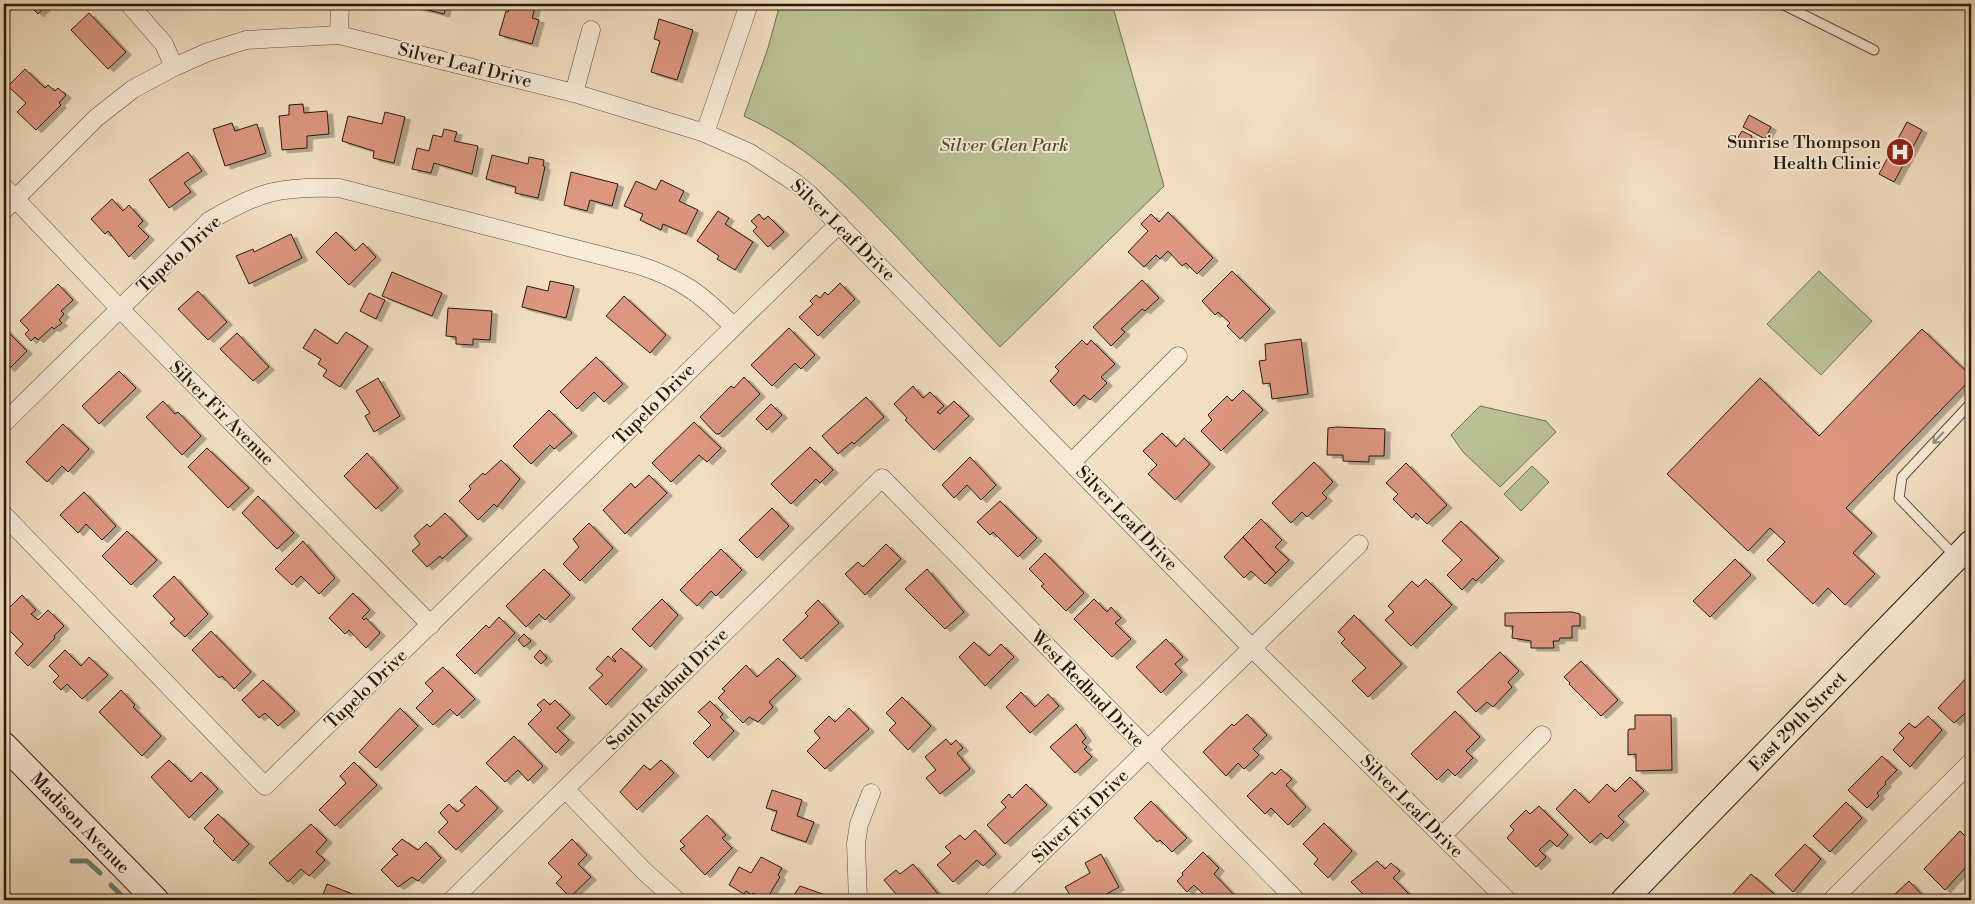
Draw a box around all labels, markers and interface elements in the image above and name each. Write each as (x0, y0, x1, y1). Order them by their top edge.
street label: Silver Leaf Drive (396, 38, 534, 93)
place label: Sunrise Thompson Health Clinic (1727, 131, 1881, 175)
park label: Silver Glen Park (940, 134, 1068, 157)
hospital icon: Sunrise Thompson Health Clinic (1885, 137, 1915, 167)
street label: Silver Leaf Drive (785, 174, 900, 286)
street label: Tupelo Drive (132, 210, 226, 298)
street label: Silver Fir Avenue (164, 356, 279, 471)
street label: Tupelo Drive (609, 359, 700, 450)
one-way arrow (1932, 432, 1944, 445)
street label: Silver Leaf Drive (1071, 461, 1183, 576)
street label: South Redbud Drive (601, 623, 733, 755)
street label: West Redbud Drive (1025, 625, 1149, 753)
street label: Tupelo Drive (320, 644, 412, 734)
street label: East 29th Street (1744, 666, 1852, 777)
street label: Silver Leaf Drive (1355, 750, 1468, 863)
street label: Silver Fir Drive (1027, 764, 1134, 868)
street label: Madison Avenue (25, 768, 135, 879)

